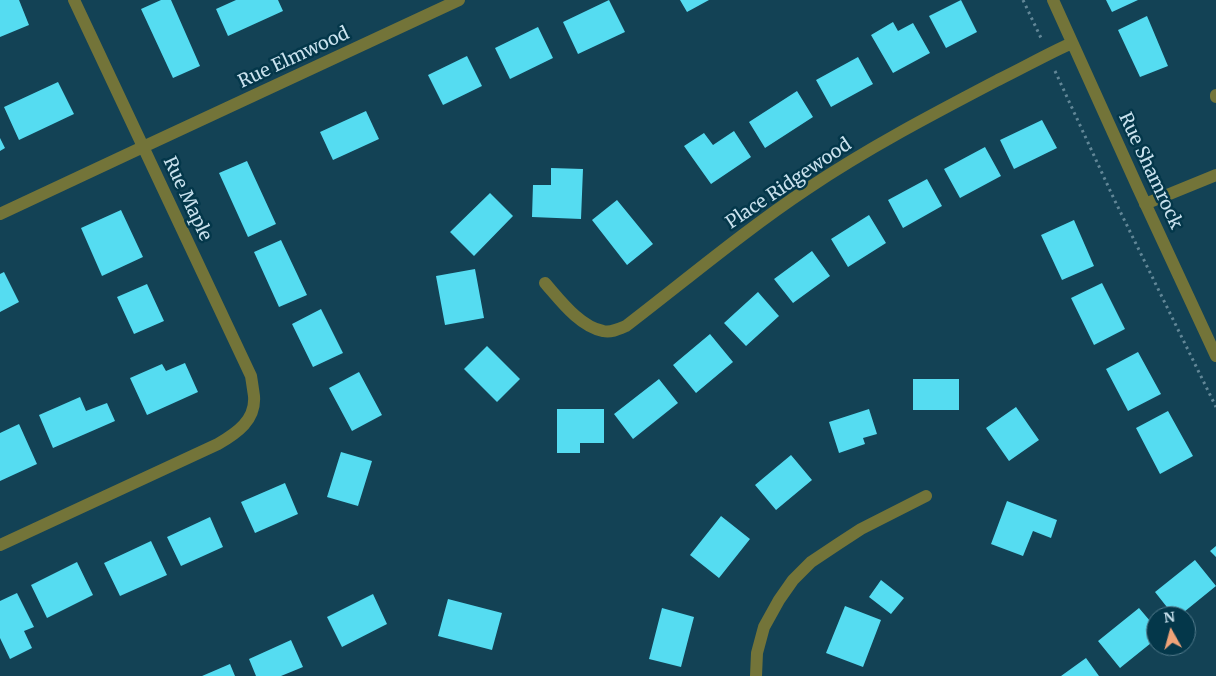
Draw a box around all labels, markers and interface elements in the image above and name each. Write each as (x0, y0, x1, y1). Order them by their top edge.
street label: Rue Elmwood (235, 23, 353, 93)
street label: Rue Shamrock (1114, 109, 1186, 233)
street label: Place Ridgewood (722, 134, 856, 234)
street label: Rue Maple (158, 154, 216, 244)
north arrow (1146, 606, 1196, 656)
text: N (1163, 607, 1176, 627)

